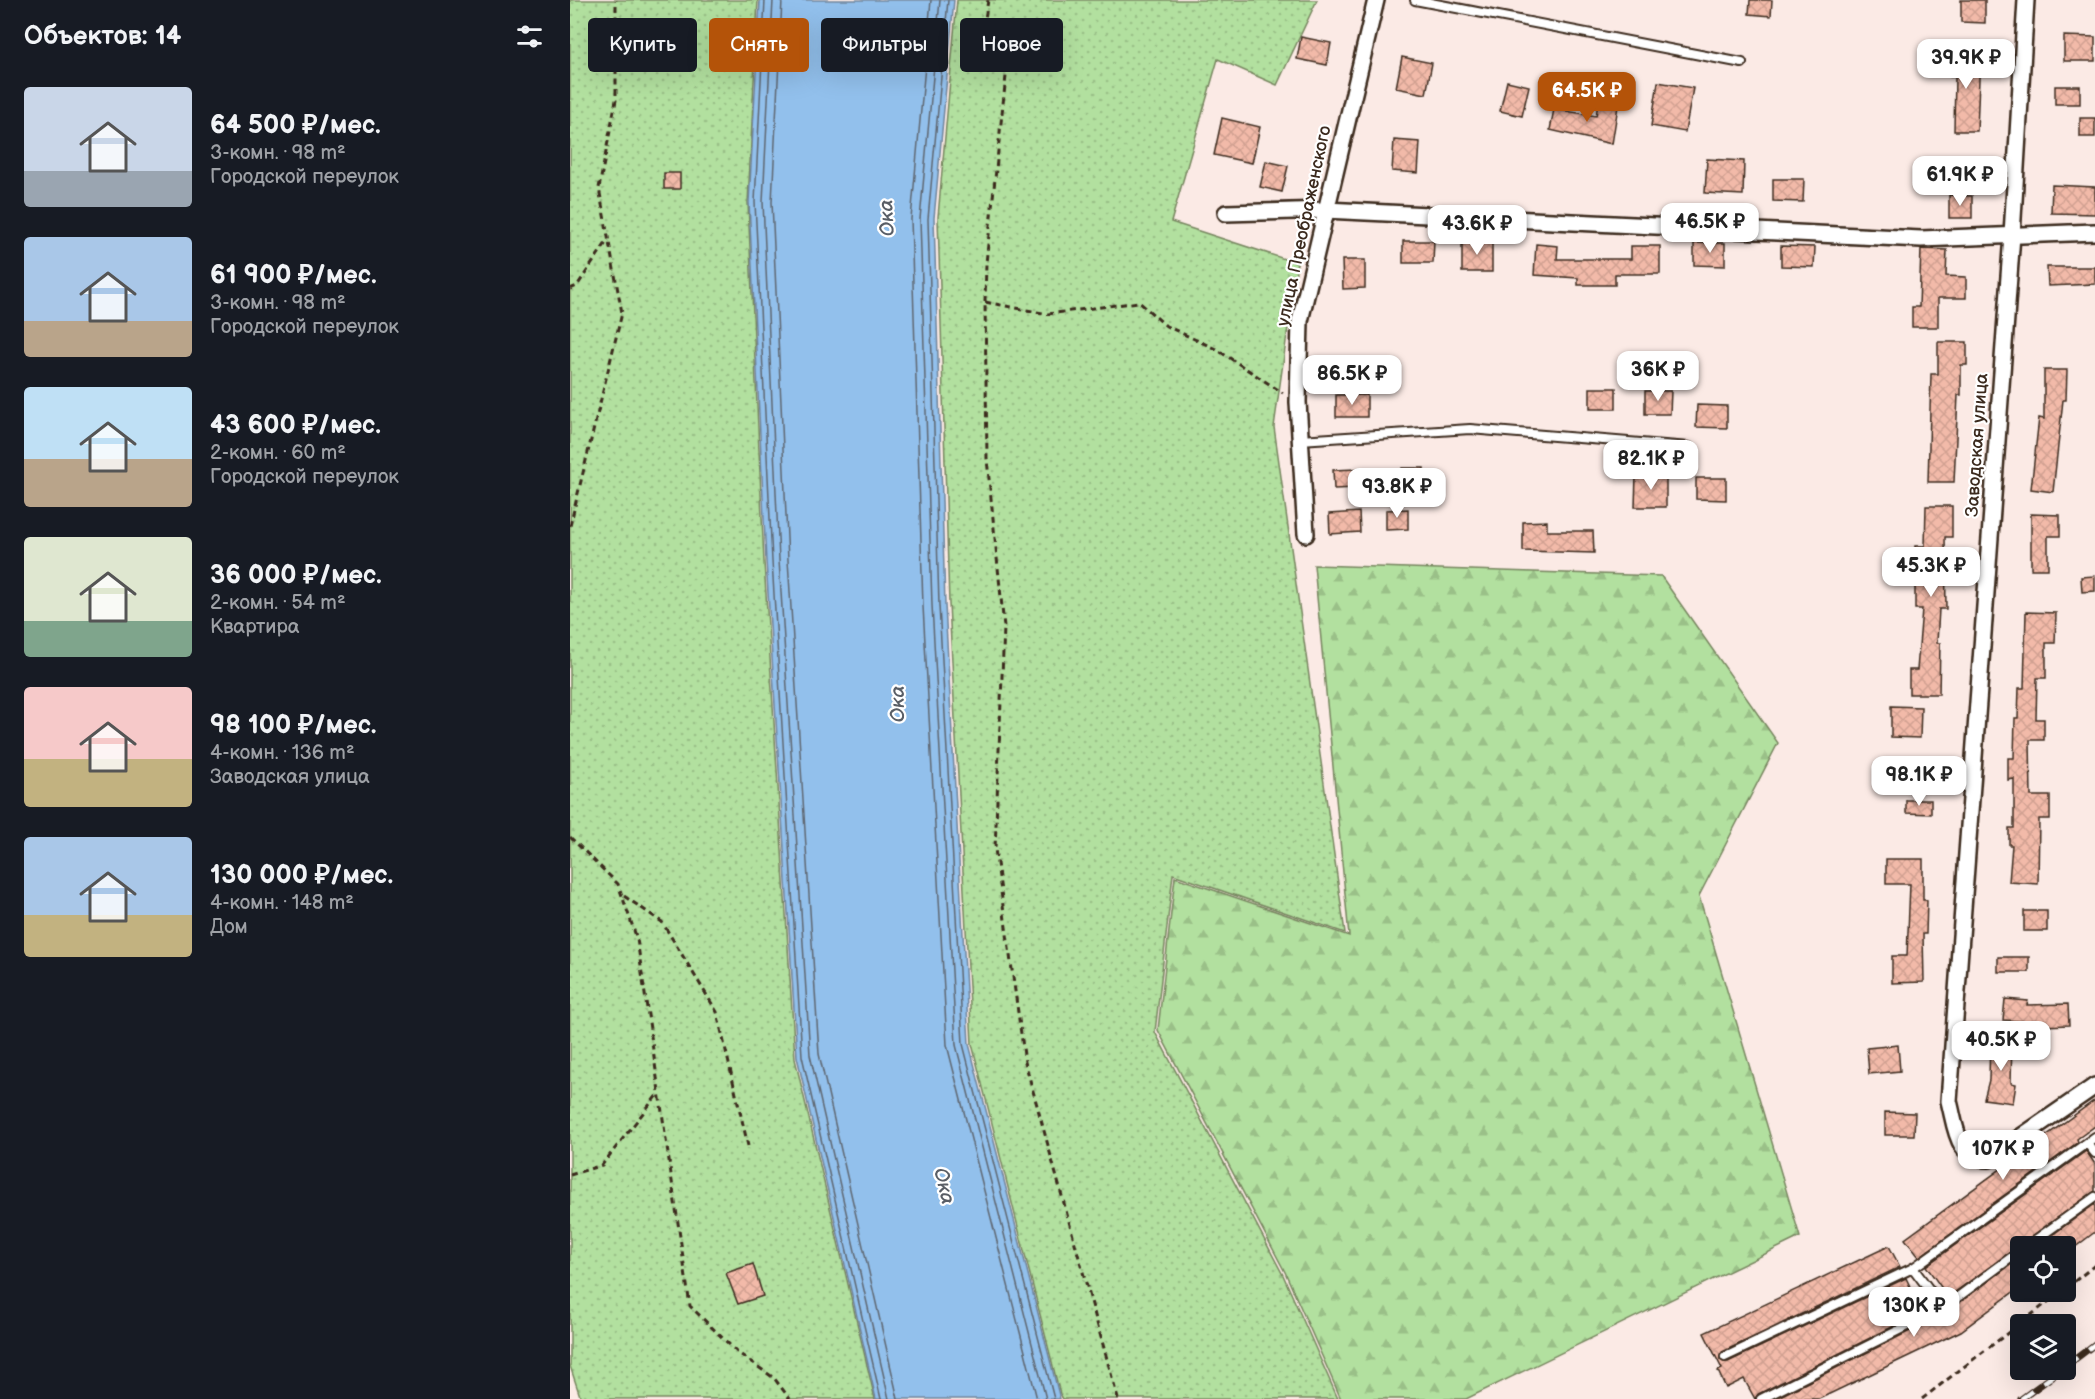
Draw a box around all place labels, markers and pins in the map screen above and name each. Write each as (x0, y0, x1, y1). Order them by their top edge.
pin: 39.9K ₽ (1911, 39, 2021, 90)
pin: 64.5K ₽ (1532, 72, 1642, 123)
pin: 61.9K ₽ (1905, 156, 2015, 207)
pin: 46.5K ₽ (1655, 203, 1765, 254)
pin: 43.6K ₽ (1422, 205, 1532, 256)
pin: 36K ₽ (1616, 351, 1700, 402)
pin: 86.5K ₽ (1297, 355, 1407, 406)
pin: 82.1K ₽ (1596, 440, 1706, 491)
pin: 93.8K ₽ (1342, 468, 1452, 519)
pin: 45.3K ₽ (1876, 547, 1986, 598)
pin: 98.1K ₽ (1864, 756, 1974, 807)
pin: 40.5K ₽ (1946, 1021, 2056, 1072)
pin: 107K ₽ (1954, 1130, 2052, 1181)
pin: 130K ₽ (1865, 1287, 1963, 1338)

